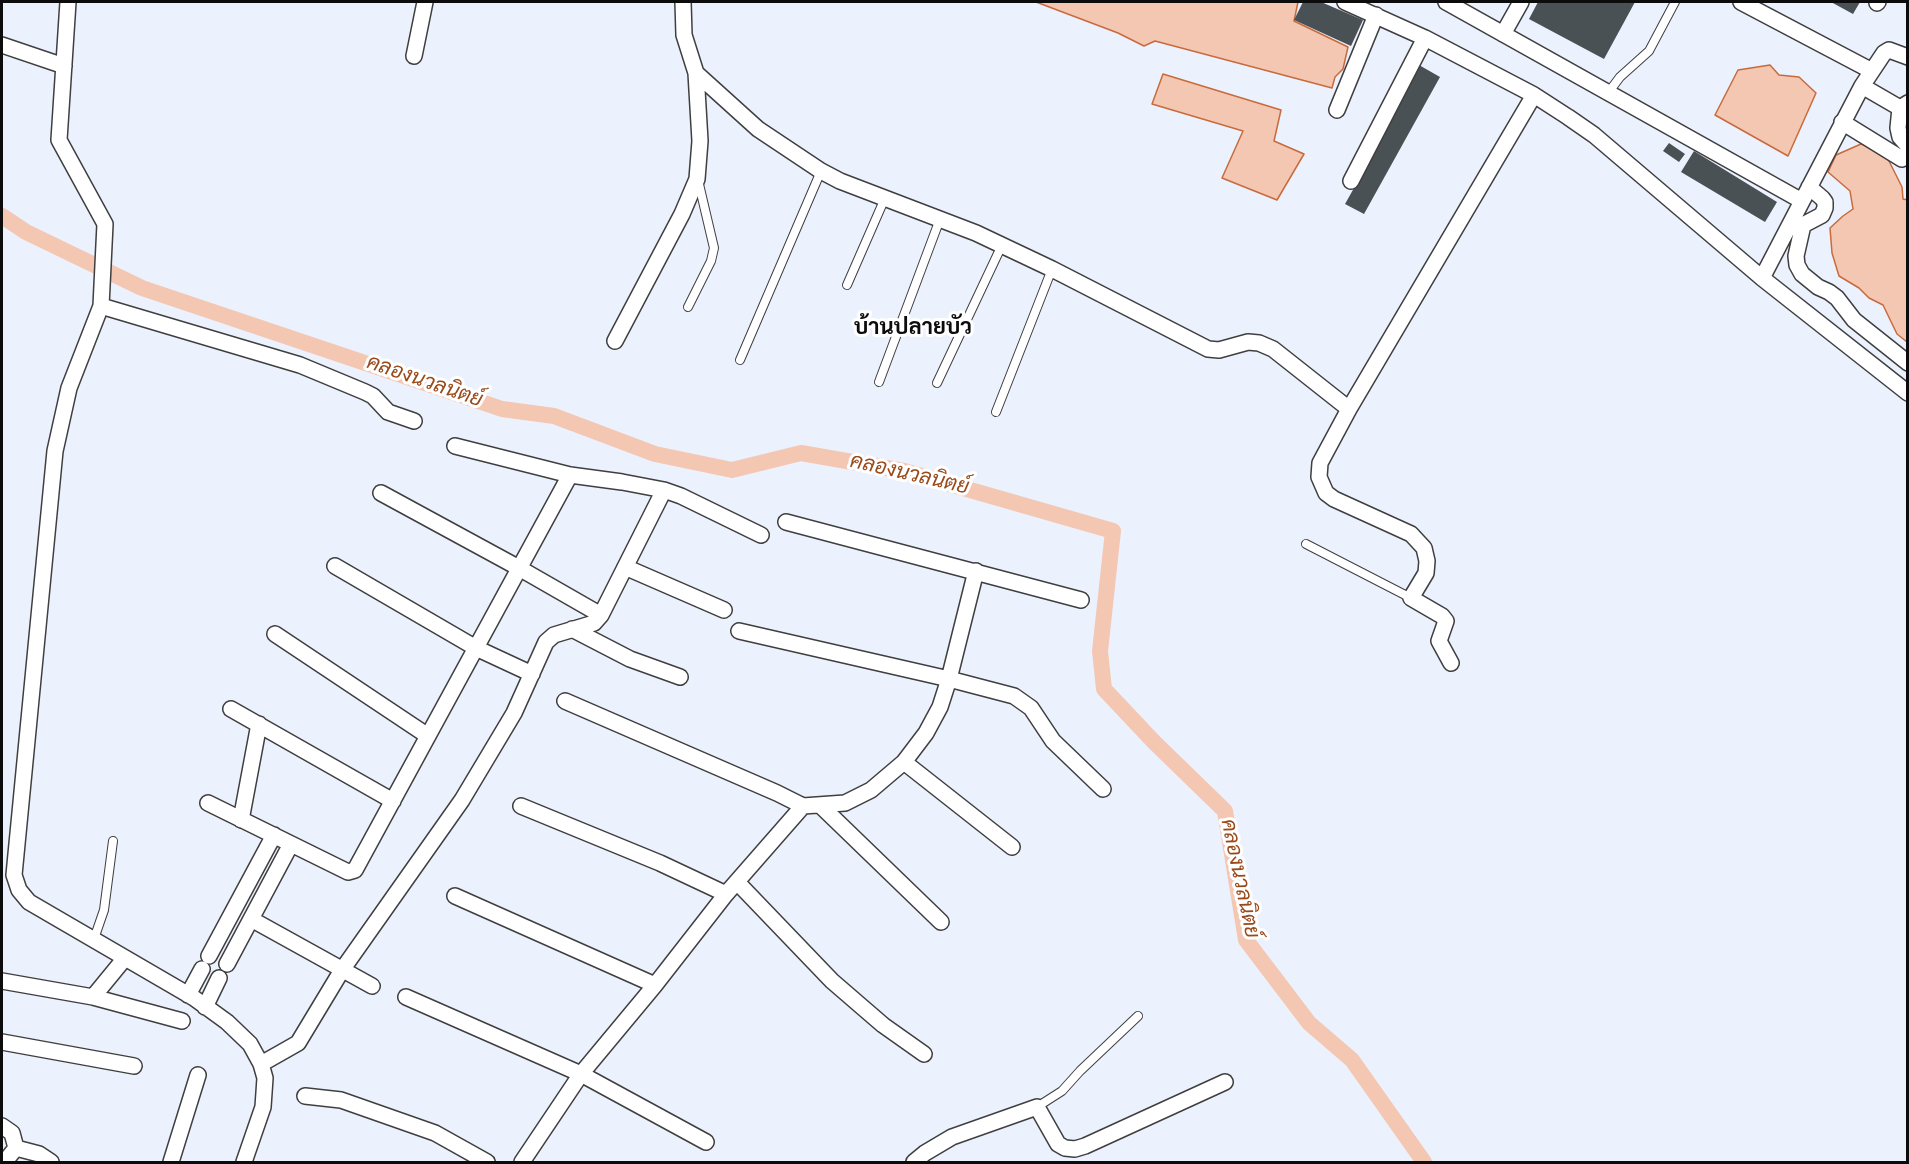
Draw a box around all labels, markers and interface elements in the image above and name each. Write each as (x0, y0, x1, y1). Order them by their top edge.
district label: บ้านปลายบัว (854, 317, 972, 343)
water label: คลองนวลนิตย์ (363, 351, 485, 415)
water label: คลองนวลนิตย์ (847, 450, 971, 502)
water label: คลองนวลนิตย์ (1213, 817, 1263, 941)

